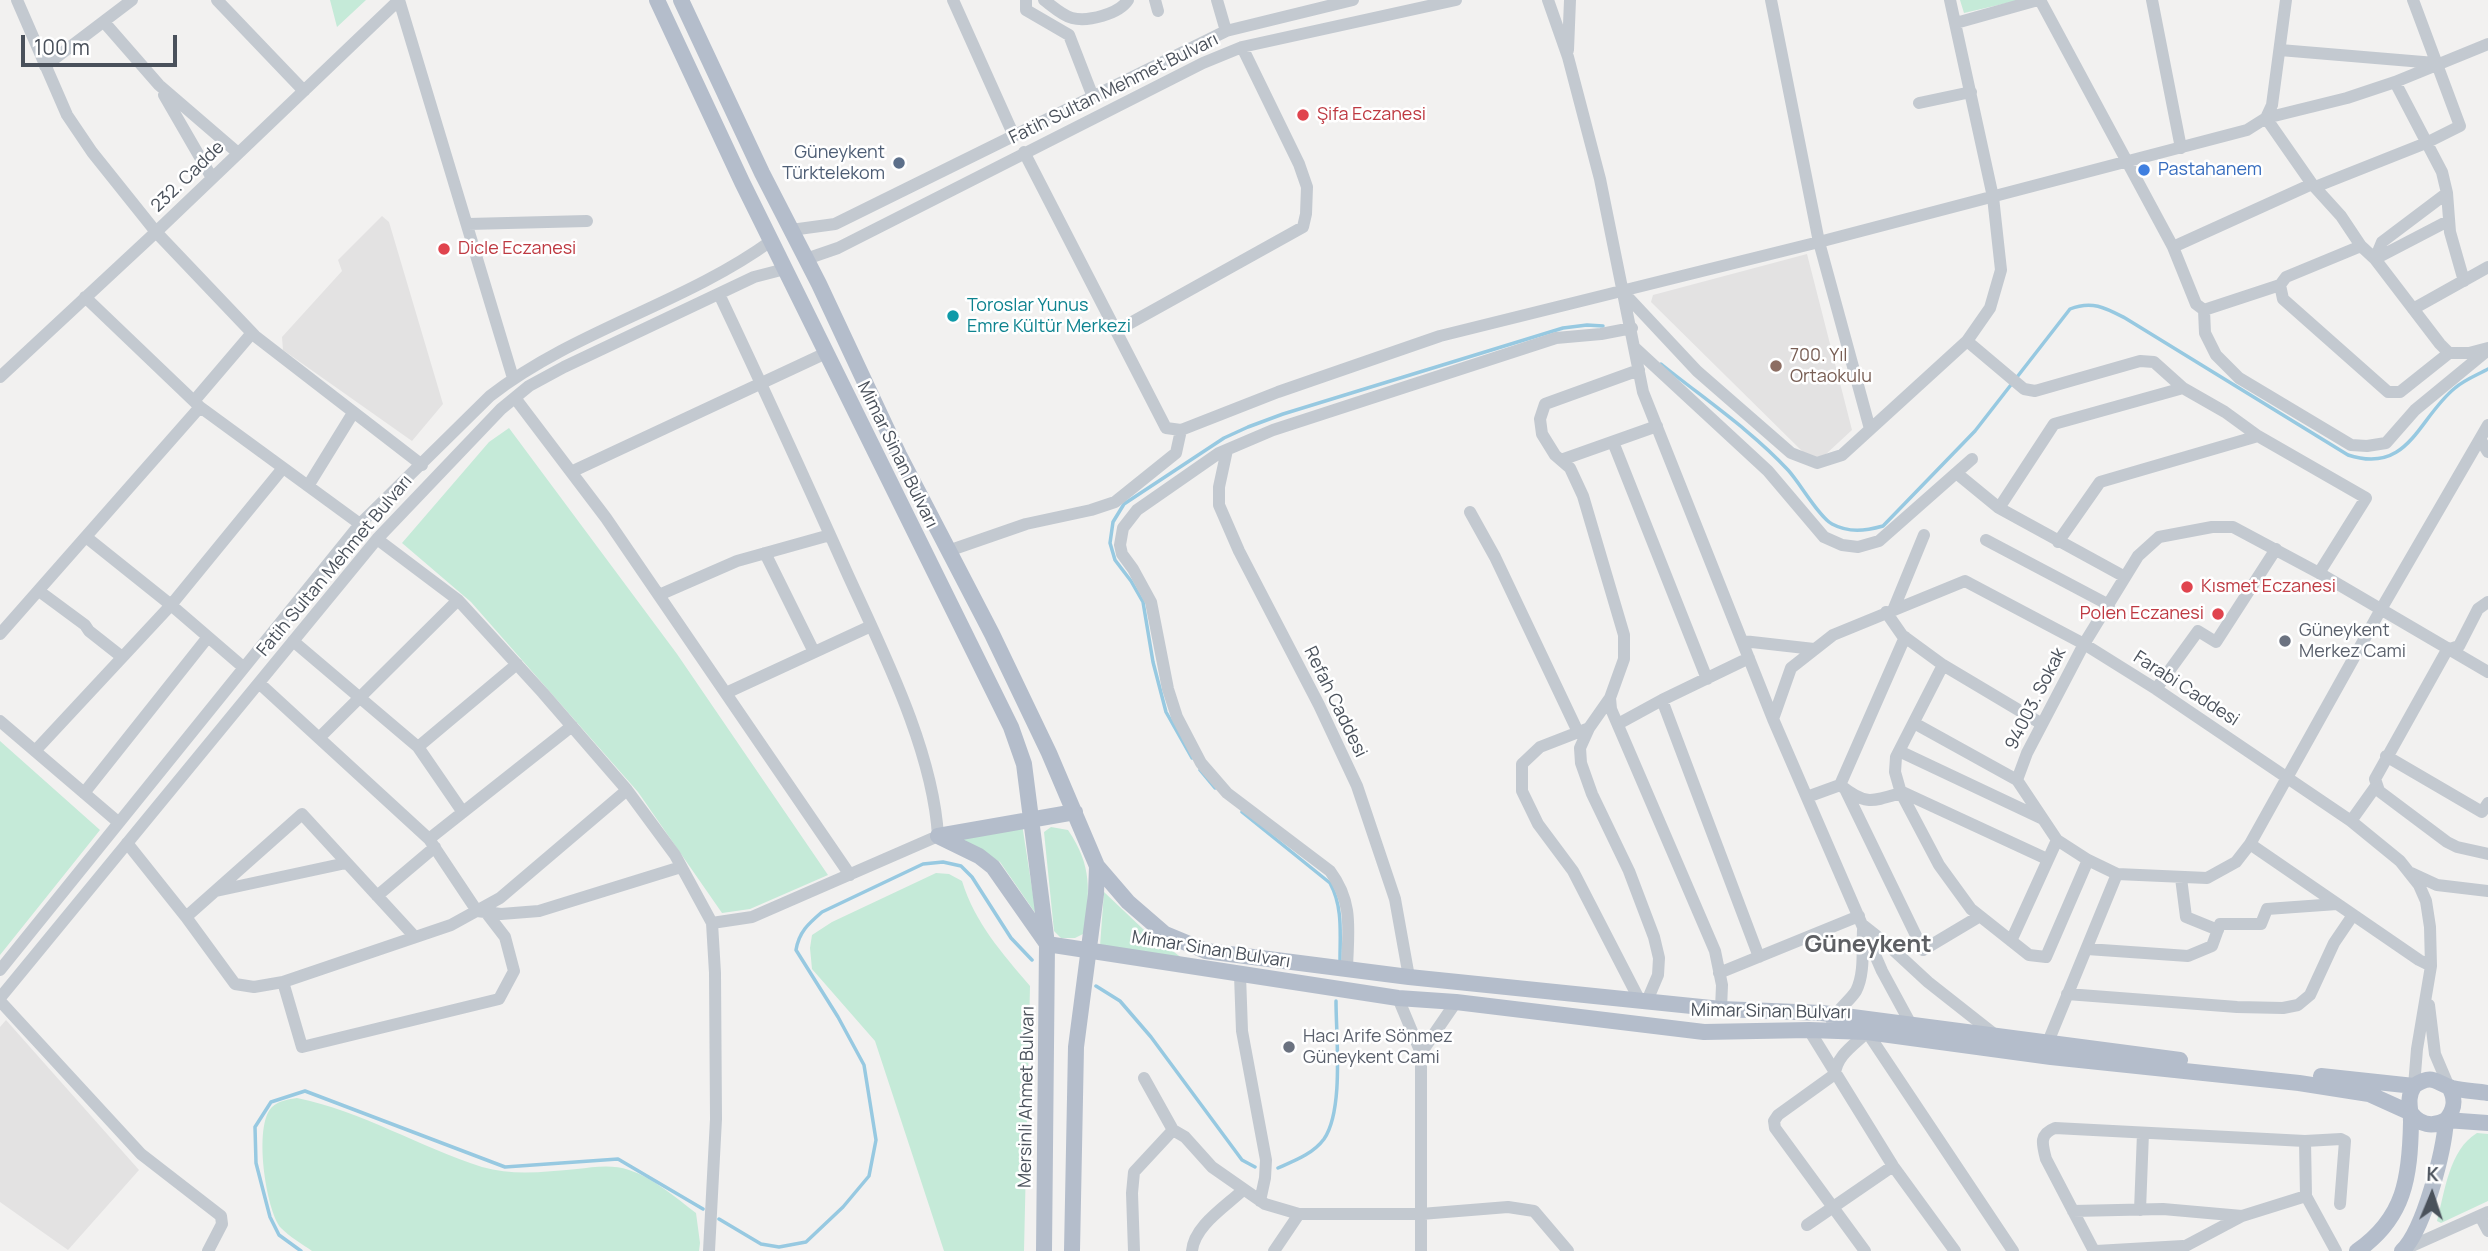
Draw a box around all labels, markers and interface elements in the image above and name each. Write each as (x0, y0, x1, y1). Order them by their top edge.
scale bar (24, 21, 180, 65)
street label: Fatih Sultan Mehmet Bulvarı (1006, 29, 1222, 149)
text: 100 m (34, 33, 90, 61)
place label: Şifa Eczanesi (1317, 104, 1426, 126)
marker: Şifa Eczanesi (1295, 107, 1311, 123)
street label: 232. Cadde (147, 137, 229, 217)
place label: Güneykent Türktelekom (782, 142, 885, 184)
marker: Güneykent Türktelekom (891, 155, 907, 171)
place label: Pastahanem (2158, 159, 2262, 181)
marker: Pastahanem (2136, 162, 2152, 178)
place label: Dicle Eczanesi (458, 238, 576, 260)
marker: Dicle Eczanesi (436, 241, 452, 257)
place label: Toroslar Yunus Emre Kültür Merkezi (967, 295, 1131, 338)
marker: Toroslar Yunus Emre Kültür Merkezi (945, 308, 961, 324)
place label: 700. Yıl Ortaokulu (1790, 345, 1872, 388)
marker: 700. Yıl Ortaokulu (1768, 358, 1784, 374)
street label: Mimar Sinan Bulvarı (852, 378, 942, 532)
street label: Fatih Sultan Mehmet Bulvarı (253, 471, 417, 661)
place label: Kısmet Eczanesi (2201, 576, 2336, 598)
marker: Kısmet Eczanesi (2179, 579, 2195, 595)
place label: Polen Eczanesi (2080, 603, 2204, 625)
marker: Polen Eczanesi (2210, 606, 2226, 622)
place label: Güneykent Merkez Cami (2299, 620, 2406, 662)
marker: Güneykent Merkez Cami (2277, 633, 2293, 649)
street label: Refah Caddesi (1299, 643, 1371, 761)
street label: 94003. Sokak (2001, 644, 2071, 754)
street label: Farabi Caddesi (2129, 647, 2243, 731)
street label: Mimar Sinan Bulvarı (1130, 927, 1292, 973)
district label: Güneykent (1804, 931, 1932, 959)
street label: Mimar Sinan Bulvarı (1691, 1000, 1851, 1024)
street label: Mersinli Ahmet Bulvarı (1015, 1006, 1039, 1188)
place label: Hacı Arife Sönmez Güneykent Cami (1303, 1026, 1453, 1068)
marker: Hacı Arife Sönmez Güneykent Cami (1281, 1039, 1297, 1055)
north arrow (2397, 1160, 2467, 1230)
text: K (2426, 1161, 2439, 1187)

